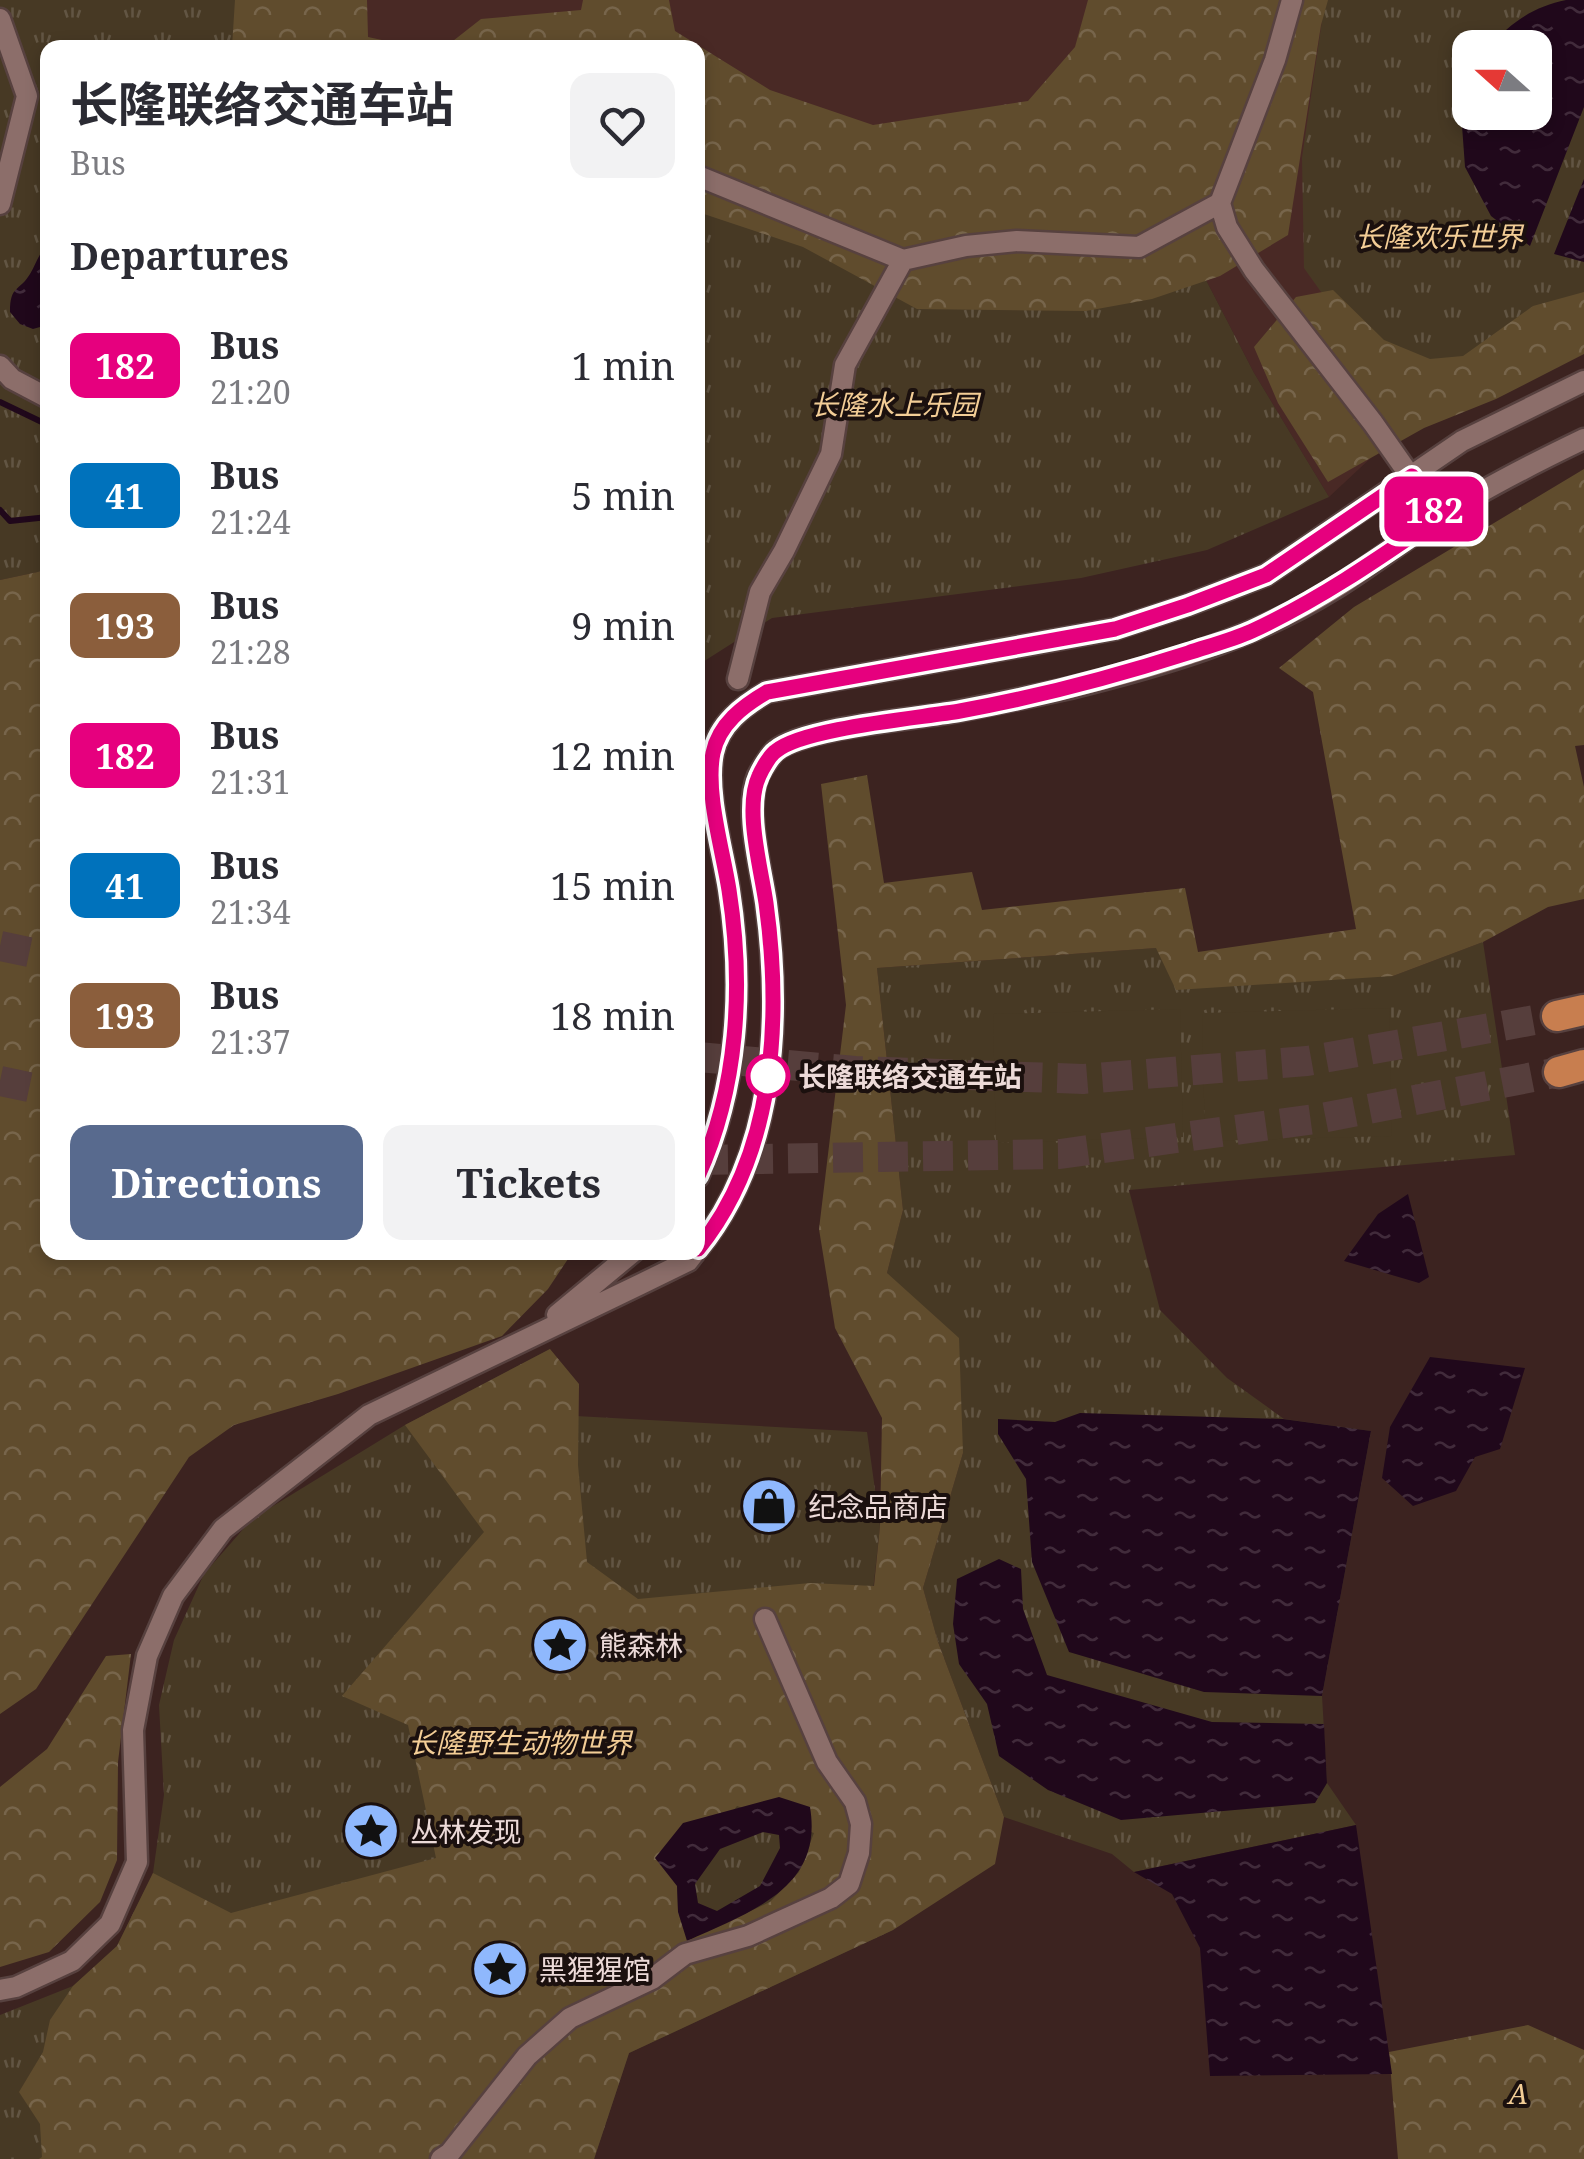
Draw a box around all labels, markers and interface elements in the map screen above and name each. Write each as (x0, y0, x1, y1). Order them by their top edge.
north arrow (1452, 30, 1552, 130)
map controls (1452, 30, 1552, 130)
text: 长隆联络交通车站 (70, 71, 454, 136)
button: heart (570, 73, 675, 178)
text: Bus (70, 141, 126, 184)
park label: 长隆欢乐世界 (1355, 217, 1525, 255)
text: Departures (70, 229, 289, 281)
text: Bus (210, 318, 279, 370)
text: 1 min (571, 339, 675, 391)
text: 182 (95, 342, 155, 389)
text: 21:20 (210, 370, 291, 413)
park label: 长隆水上乐园 (810, 385, 982, 423)
text: Bus (210, 448, 279, 500)
text: 5 min (571, 469, 675, 521)
text: 41 (105, 472, 145, 519)
line badge: 182 (1376, 476, 1492, 542)
text: 182 (1404, 486, 1464, 533)
text: 21:24 (210, 500, 291, 543)
text: Bus (210, 578, 279, 630)
text: 9 min (571, 599, 675, 651)
text: 193 (95, 602, 155, 649)
text: 21:28 (210, 630, 291, 673)
text: Bus (210, 708, 279, 760)
text: 12 min (550, 729, 675, 781)
text: 182 (95, 732, 155, 779)
text: 21:31 (210, 760, 291, 803)
text: Bus (210, 838, 279, 890)
text: 15 min (550, 859, 675, 911)
text: 41 (105, 862, 145, 909)
text: 21:34 (210, 890, 291, 933)
text: Bus (210, 968, 279, 1020)
text: 18 min (550, 989, 675, 1041)
text: 193 (95, 992, 155, 1039)
text: 21:37 (210, 1020, 291, 1063)
marker: 长隆联络交通车站 (747, 1055, 789, 1097)
place label: 长隆联络交通车站 (798, 1057, 1022, 1095)
button: Directions (70, 1125, 363, 1240)
button: Tickets (383, 1125, 675, 1240)
shop icon: 纪念品商店 (739, 1476, 799, 1536)
place label: 纪念品商店 (808, 1487, 948, 1525)
place icon: 熊森林 (530, 1615, 590, 1675)
place label: 熊森林 (599, 1626, 683, 1664)
park label: 长隆野生动物世界 (408, 1723, 634, 1761)
place icon: 丛林发现 (341, 1801, 401, 1861)
place label: 丛林发现 (410, 1812, 522, 1850)
place icon: 黑猩猩馆 (470, 1939, 530, 1999)
place label: 黑猩猩馆 (539, 1950, 651, 1988)
park label: A (1506, 2074, 1528, 2112)

